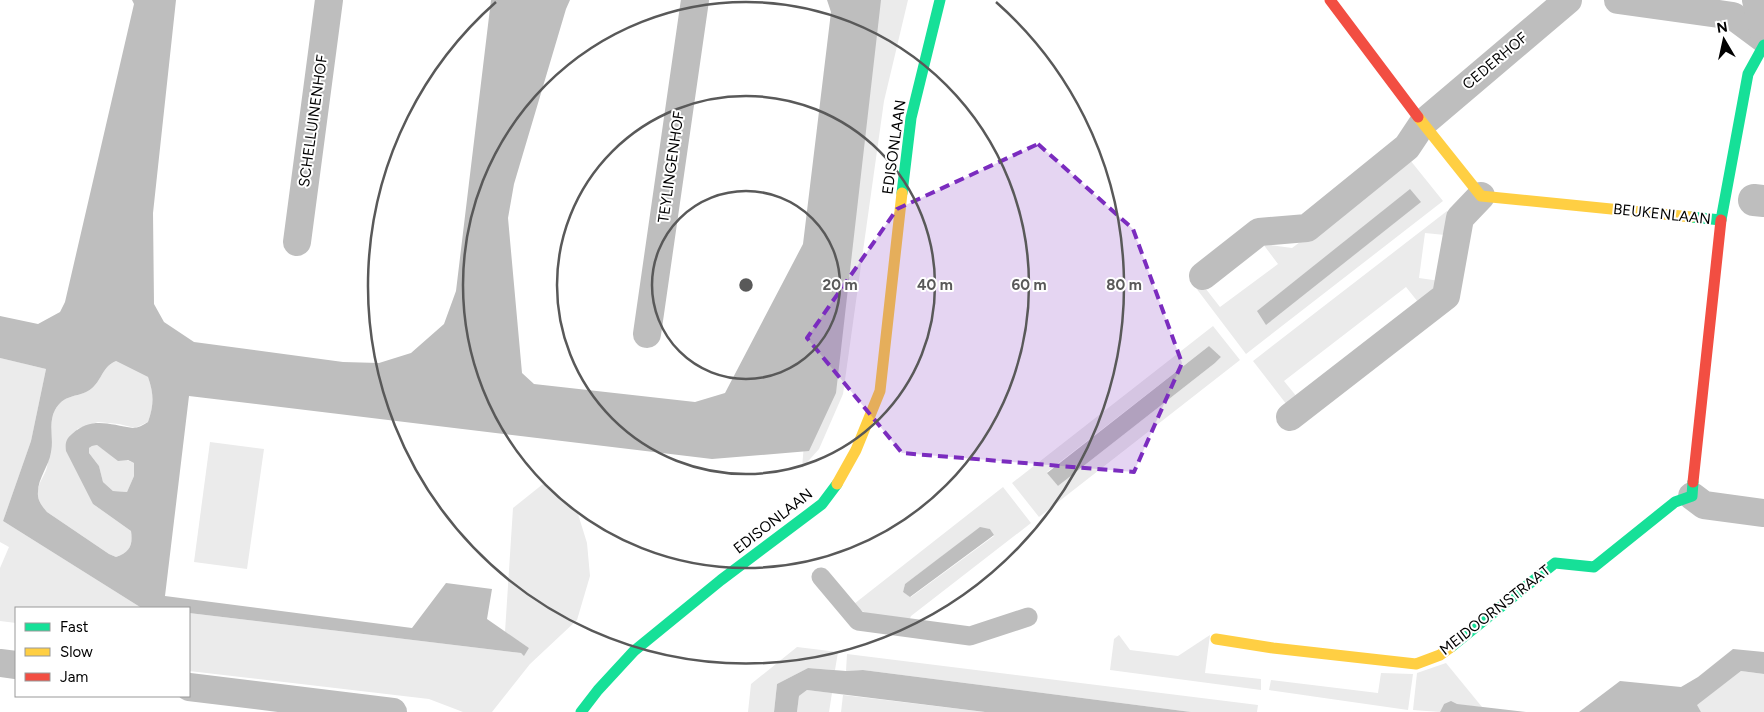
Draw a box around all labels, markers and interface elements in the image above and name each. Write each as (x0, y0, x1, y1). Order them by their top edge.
north arrow (1699, 15, 1749, 65)
text: N (1715, 18, 1729, 37)
street label: CEDERHOF (1459, 29, 1531, 93)
street label: SCHELLUINENHOF (295, 54, 331, 188)
street label: EDISONLAAN (878, 98, 910, 196)
street label: TEYLINGENHOF (654, 110, 688, 224)
street label: BEUKENLAAN (1612, 200, 1712, 228)
centre of rings (737, 276, 755, 294)
text: 20 m (822, 276, 858, 294)
text: 40 m (917, 276, 953, 294)
text: 60 m (1011, 276, 1047, 294)
text: 80 m (1106, 276, 1142, 294)
street label: EDISONLAAN (730, 485, 816, 557)
street label: MEIDOORNSTRAAT (1436, 561, 1555, 659)
legend (15, 607, 190, 697)
text: Fast (60, 618, 89, 636)
text: Slow (60, 643, 93, 661)
text: Jam (60, 668, 88, 686)

